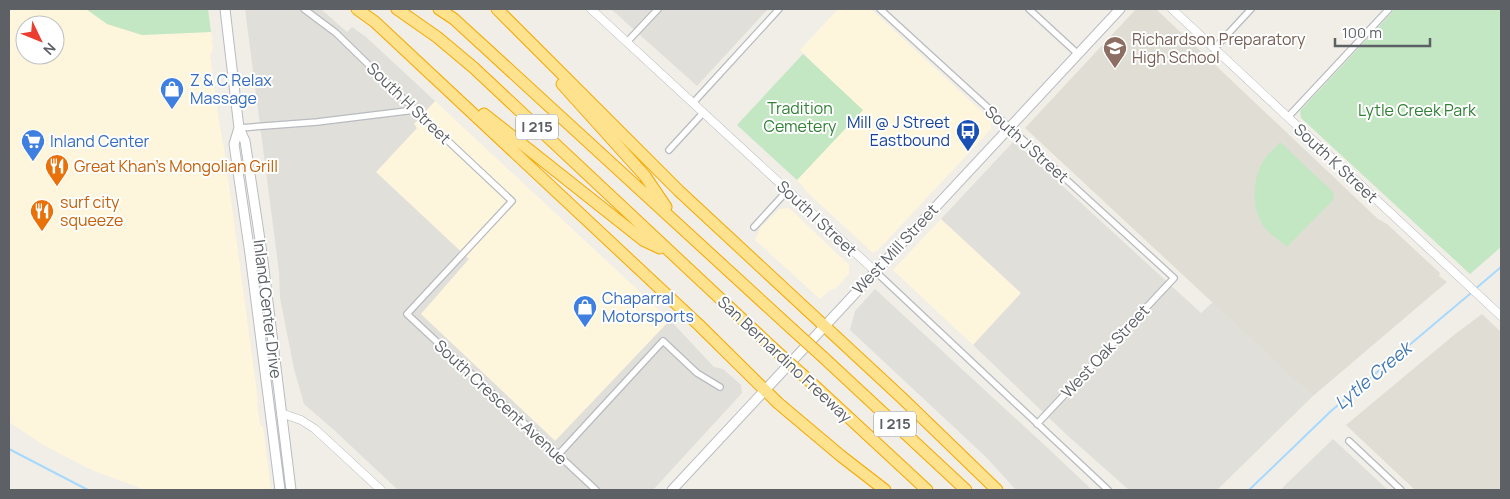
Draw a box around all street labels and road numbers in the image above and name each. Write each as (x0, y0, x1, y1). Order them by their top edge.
street label: South H Street (362, 57, 456, 149)
street label: South J Street (980, 101, 1074, 187)
road number: I 215 (516, 114, 558, 140)
street label: South K Street (1289, 118, 1383, 208)
street label: South I Street (772, 175, 862, 261)
street label: West Mill Street (847, 199, 943, 299)
street label: Inland Center Drive (249, 238, 287, 380)
street label: San Bernardino Freeway (713, 291, 857, 428)
street label: West Oak Street (1056, 300, 1154, 402)
street label: South Crescent Avenue (430, 334, 572, 470)
road number: I 215 (874, 412, 916, 436)

